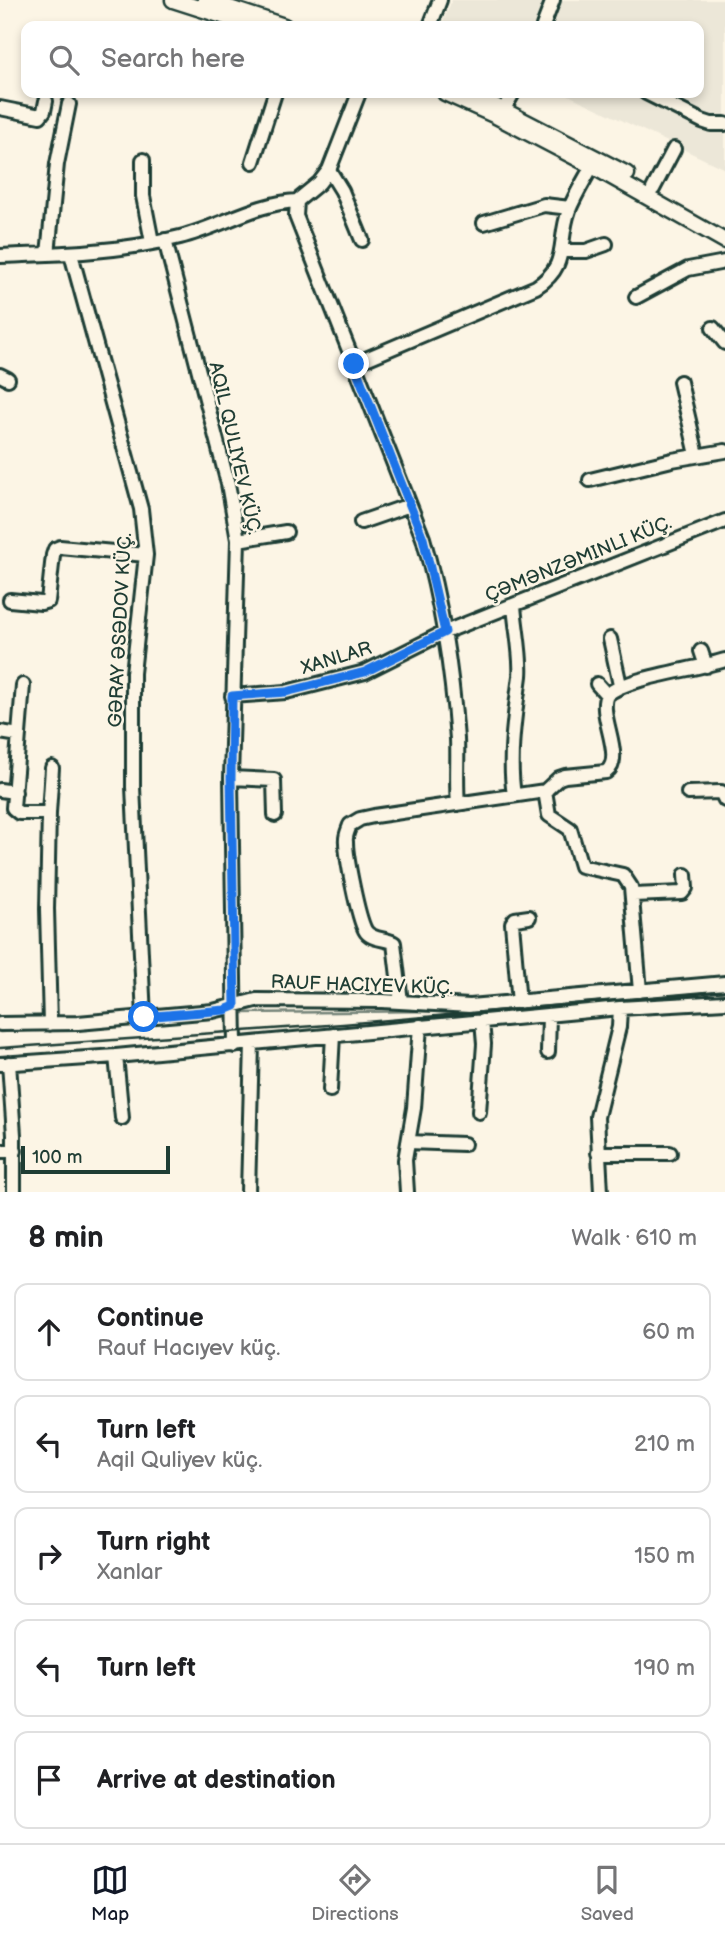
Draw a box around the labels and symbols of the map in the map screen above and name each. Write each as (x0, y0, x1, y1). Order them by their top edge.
route end (338, 348, 369, 379)
street label: AQIL QULIYEV KÜÇ. (203, 360, 266, 537)
street label: ÇƏMƏNZƏMINLI KÜÇ. (482, 511, 675, 607)
street label: GƏRAY ƏSƏDOV KÜÇ. (104, 532, 137, 728)
street label: XANLAR (297, 637, 375, 680)
street label: RAUF HACIYEV KÜÇ. (270, 971, 454, 1000)
route start (128, 1001, 159, 1032)
scale bar (21, 1143, 170, 1175)

